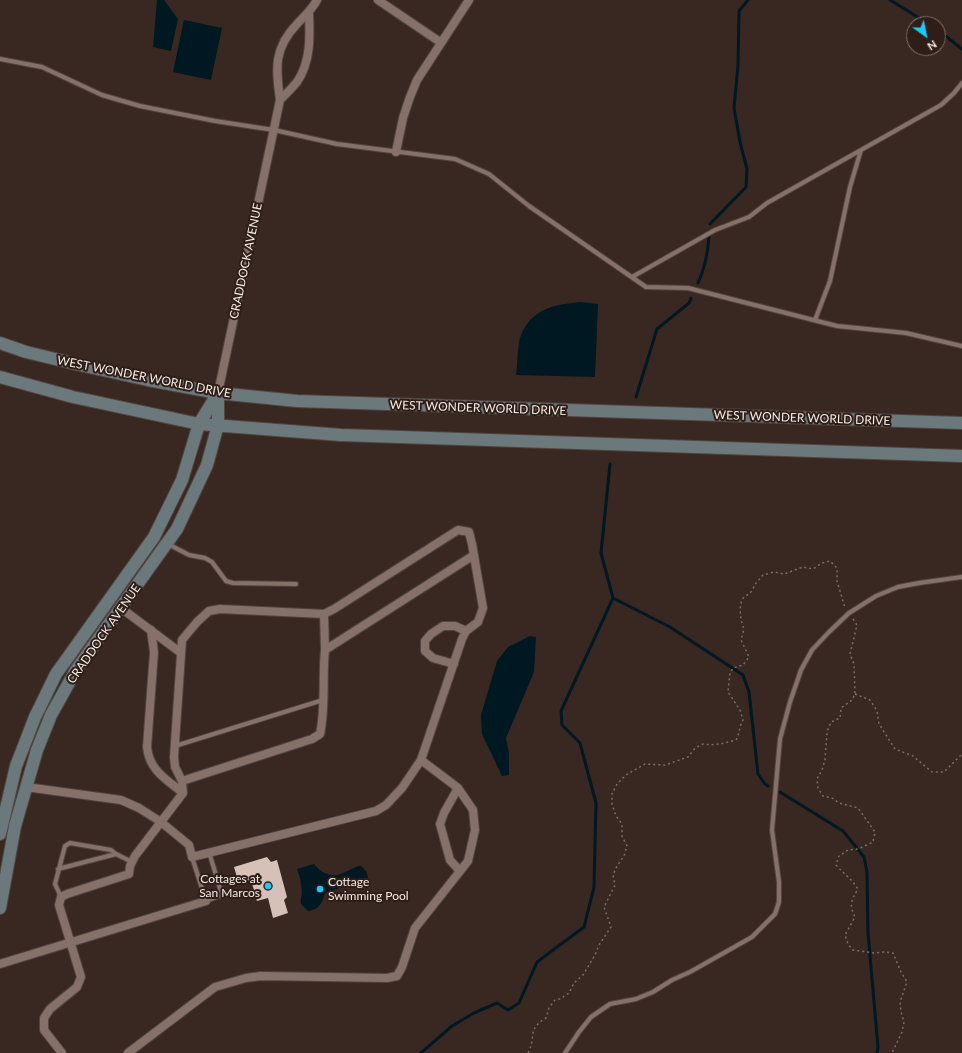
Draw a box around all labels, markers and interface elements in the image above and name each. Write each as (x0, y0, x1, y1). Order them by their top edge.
north arrow (906, 16, 946, 56)
text: N (925, 38, 939, 53)
street label: CRADDOCK AVENUE (227, 202, 265, 320)
street label: WEST WONDER WORLD DRIVE (56, 353, 232, 401)
street label: WEST WONDER WORLD DRIVE (390, 398, 566, 418)
street label: WEST WONDER WORLD DRIVE (714, 408, 890, 428)
street label: CRADDOCK AVENUE (64, 582, 144, 686)
place label: Cottages at San Marcos (199, 872, 260, 900)
place label: Cottage Swimming Pool (328, 875, 409, 903)
marker: Cottages at San Marcos (263, 881, 273, 891)
marker: Cottage Swimming Pool (315, 884, 325, 894)

